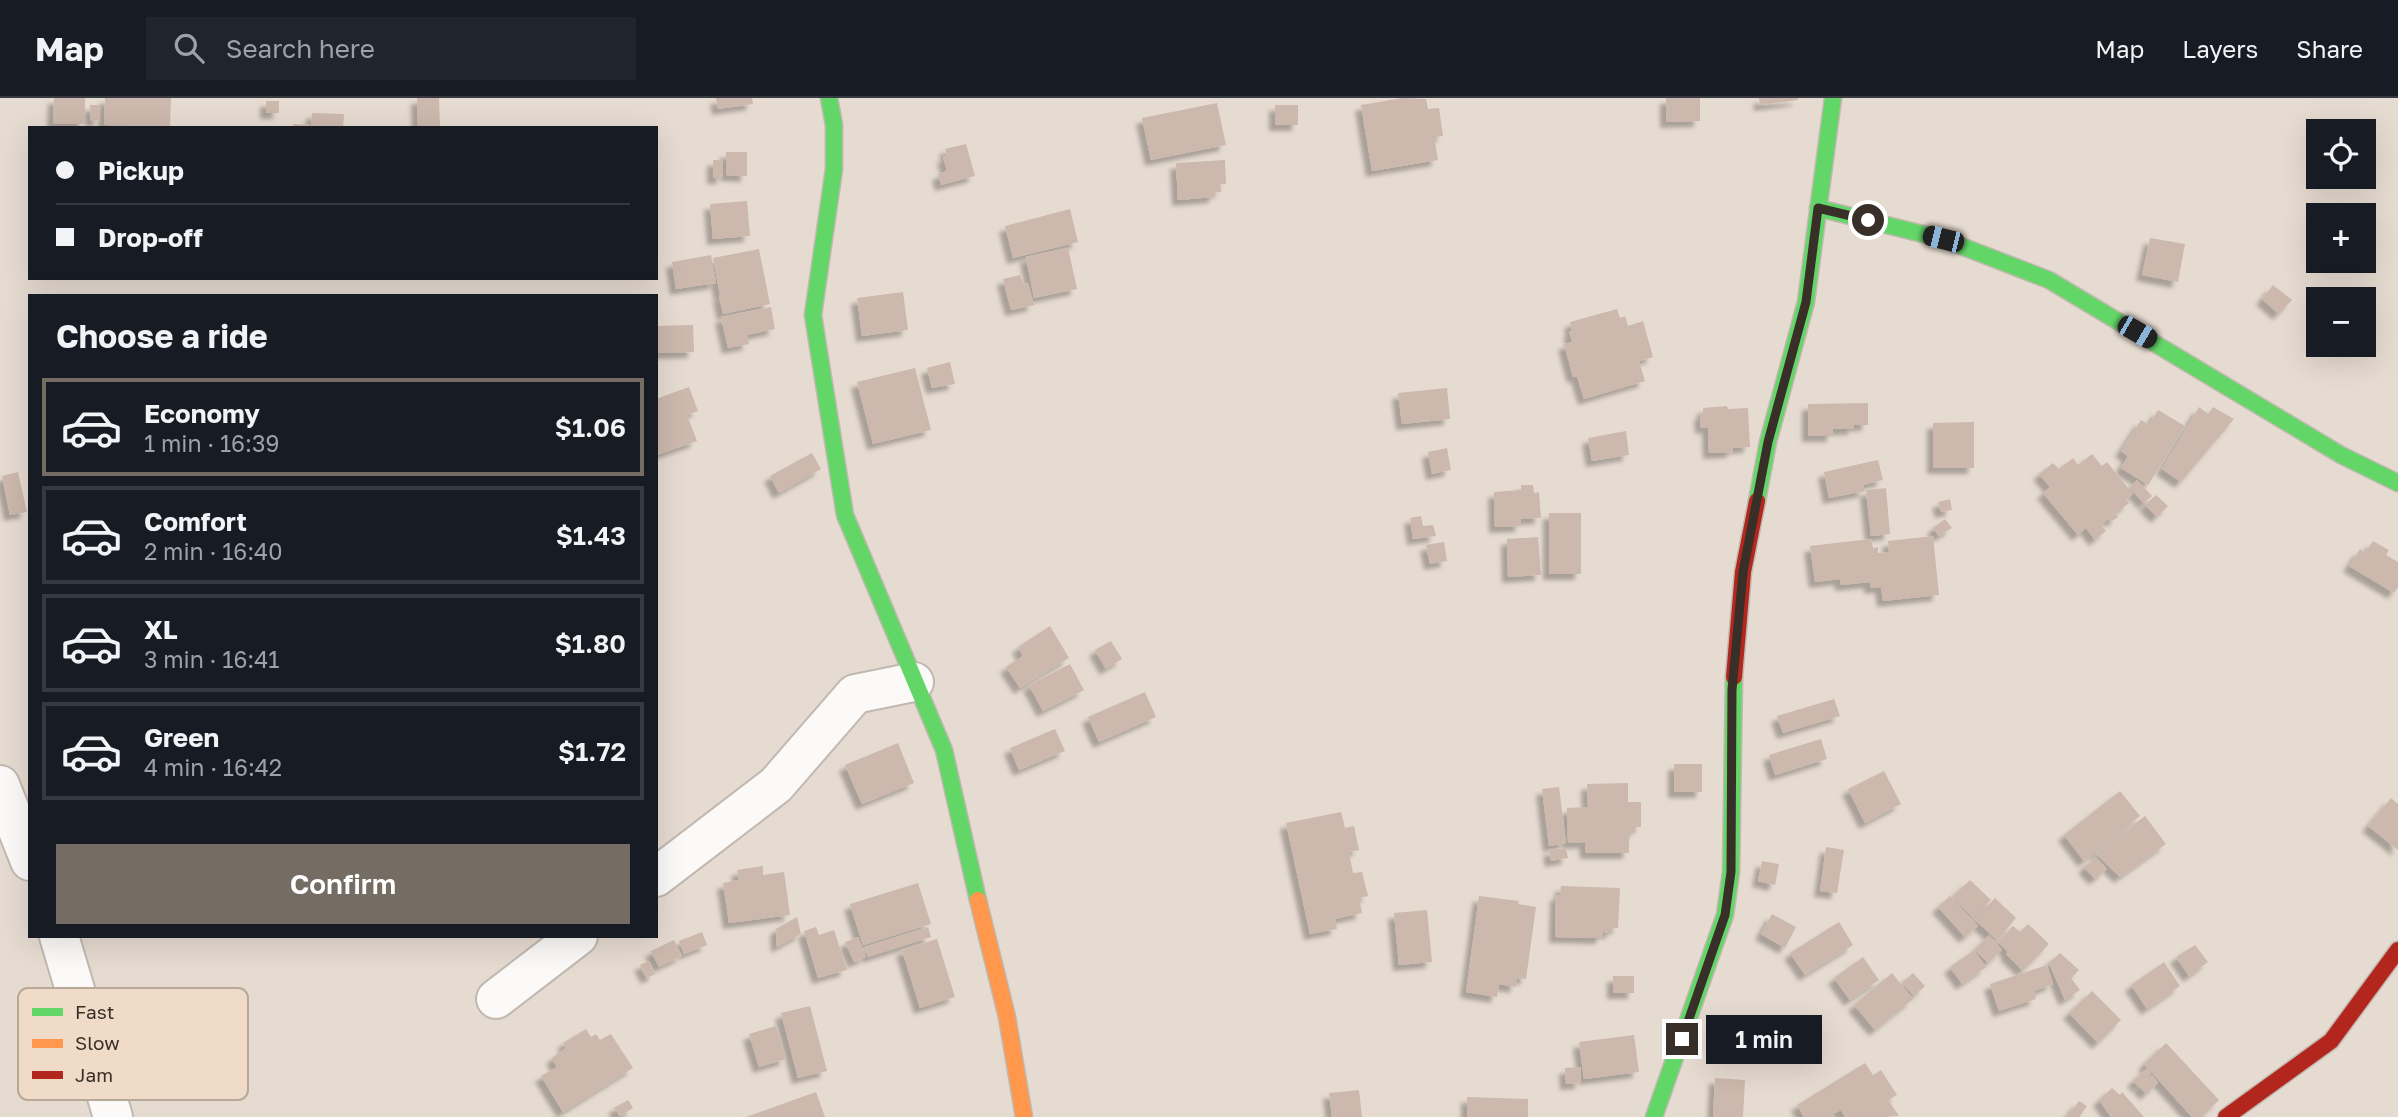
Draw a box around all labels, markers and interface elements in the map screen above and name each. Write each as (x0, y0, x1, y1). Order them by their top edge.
search box (146, 17, 636, 80)
text: Map (35, 29, 104, 68)
icon: search (170, 29, 208, 67)
text: Search here (226, 33, 375, 64)
text: Map (2095, 34, 2144, 63)
text: Layers (2182, 34, 2258, 63)
text: Share (2296, 34, 2363, 63)
map controls (2306, 119, 2376, 357)
button: locate (2306, 119, 2376, 189)
text: Pickup (98, 155, 184, 186)
button: + (2306, 203, 2376, 273)
route start (1852, 204, 1884, 236)
text: Drop-off (98, 222, 203, 253)
car (1921, 224, 1966, 254)
button: − (2306, 287, 2376, 357)
car (2114, 312, 2161, 352)
text: Choose a ride (56, 317, 268, 355)
icon: car (60, 396, 123, 459)
text: Economy (144, 398, 260, 429)
text: $1.06 (555, 412, 626, 443)
text: 1 min · 16:39 (144, 429, 279, 457)
icon: car (60, 504, 123, 567)
text: Comfort (144, 506, 247, 537)
text: $1.43 (556, 520, 626, 551)
text: 2 min · 16:40 (144, 537, 282, 565)
icon: car (60, 612, 123, 675)
text: XL (144, 614, 178, 645)
text: $1.80 (555, 628, 626, 659)
text: 3 min · 16:41 (144, 645, 279, 673)
icon: car (60, 720, 123, 783)
text: Green (144, 722, 219, 753)
text: $1.72 (558, 736, 626, 767)
text: 4 min · 16:42 (144, 753, 282, 781)
button: Confirm (56, 844, 630, 924)
legend (18, 988, 248, 1100)
text: Fast (75, 1000, 114, 1023)
callout: 1 min (1706, 1014, 1822, 1063)
route end (1666, 1023, 1698, 1055)
text: 1 min (1735, 1025, 1793, 1053)
text: Slow (75, 1031, 120, 1054)
text: Jam (75, 1063, 113, 1086)

